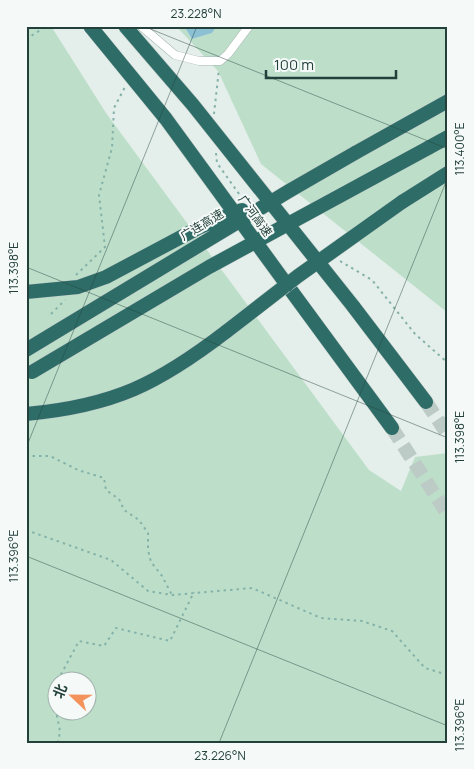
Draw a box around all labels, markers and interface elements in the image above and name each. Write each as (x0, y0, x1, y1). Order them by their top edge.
text: 23.228°N (171, 5, 221, 22)
scale bar (266, 48, 396, 80)
text: 100 m (274, 54, 314, 75)
text: 113.400°E (451, 122, 468, 176)
street label: 广河高速 (234, 191, 276, 240)
street label: 广连高速 (177, 205, 227, 244)
text: 113.398°E (5, 242, 22, 294)
text: 113.398°E (451, 411, 468, 463)
text: 113.396°E (5, 529, 22, 582)
north arrow (48, 672, 98, 722)
text: 北 (48, 681, 71, 701)
text: 113.396°E (451, 698, 468, 751)
text: 23.226°N (194, 747, 246, 764)

